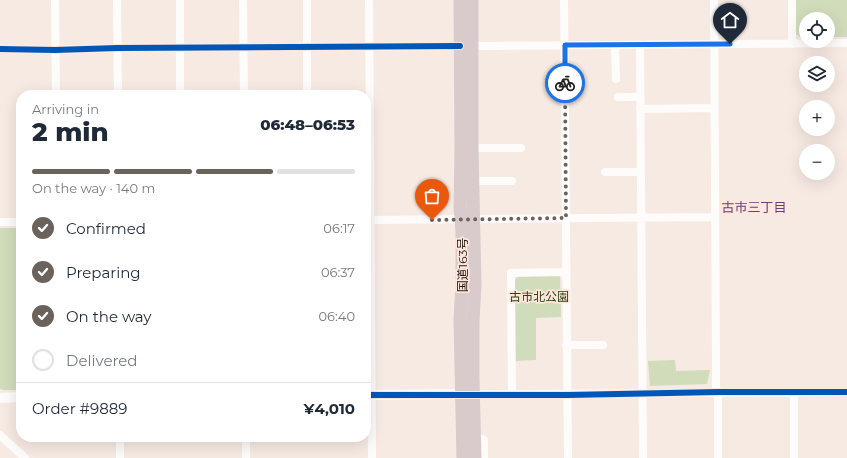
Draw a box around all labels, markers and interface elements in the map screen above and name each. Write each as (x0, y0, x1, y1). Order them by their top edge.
pin (713, 3, 747, 44)
icon: home (719, 9, 741, 31)
map controls (799, 12, 835, 180)
button: locate (799, 12, 835, 48)
button: layers (799, 56, 835, 92)
courier (545, 63, 585, 103)
icon: bike (554, 72, 576, 94)
button: + (799, 100, 835, 136)
text: Arriving in (32, 101, 99, 117)
text: 06:48–06:53 (260, 115, 355, 134)
text: 2 min (32, 116, 109, 148)
button: − (799, 144, 835, 180)
pin (415, 179, 449, 220)
text: On the way · 140 m (32, 180, 155, 196)
icon: bag (421, 185, 443, 207)
district label: 古市三丁目 (721, 199, 787, 215)
icon: check (32, 217, 54, 239)
text: Confirmed (66, 219, 146, 238)
text: 06:17 (323, 220, 355, 236)
street label: 国道163号 (455, 238, 470, 292)
icon: check (32, 261, 54, 283)
text: Preparing (66, 263, 141, 282)
text: 06:37 (321, 264, 355, 280)
park label: 古市北公園 (509, 289, 569, 304)
icon: check (32, 305, 54, 327)
text: On the way (66, 307, 151, 326)
text: 06:40 (319, 308, 355, 324)
text: Delivered (66, 351, 138, 370)
text: Order #9889 (32, 399, 127, 418)
text: ¥4,010 (304, 399, 355, 418)

